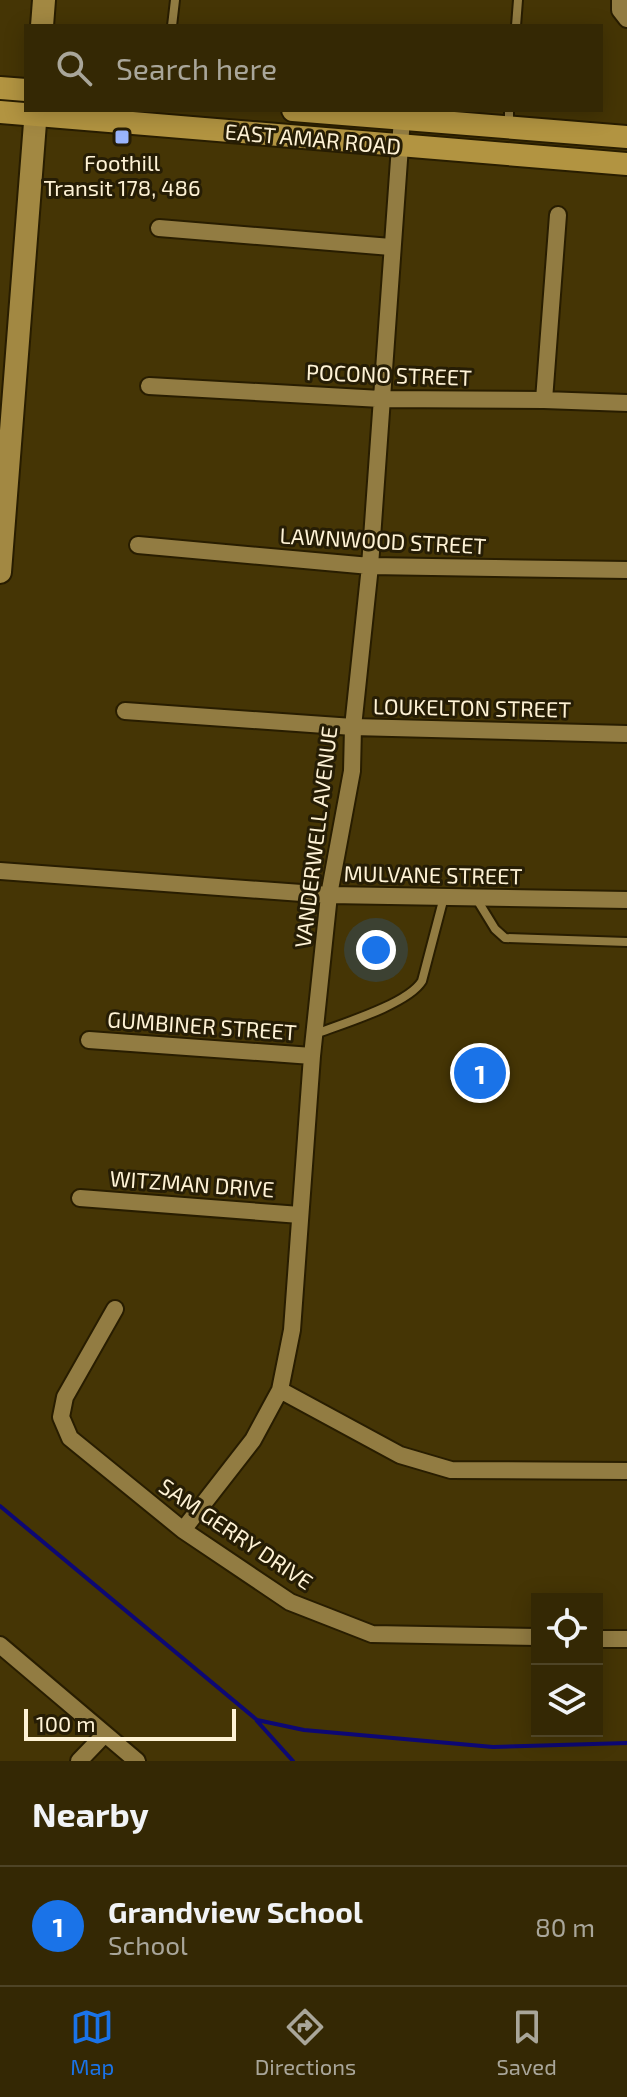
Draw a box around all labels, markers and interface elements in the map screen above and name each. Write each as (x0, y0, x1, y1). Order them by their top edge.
search box (24, 24, 603, 112)
icon: search (52, 46, 96, 90)
text: Search here (116, 50, 277, 86)
street label: EAST AMAR ROAD (224, 117, 402, 159)
marker: Foothill Transit 178, 486 (113, 128, 131, 146)
place label: Foothill Transit 178, 486 (43, 149, 201, 200)
street label: POCONO STREET (306, 358, 473, 390)
street label: LAWNWOOD STREET (279, 522, 487, 558)
street label: LOUKELTON STREET (373, 692, 572, 722)
street label: VANDERWELL AVENUE (289, 725, 342, 949)
street label: MULVANE STREET (343, 859, 523, 889)
your location (356, 930, 396, 970)
street label: GUMBINER STREET (107, 1005, 298, 1045)
pin: 1 (454, 1043, 506, 1103)
street label: WITZMAN DRIVE (109, 1164, 275, 1202)
street label: SAM GERRY DRIVE (155, 1472, 318, 1594)
map controls (531, 1593, 603, 1737)
button: locate (531, 1593, 603, 1665)
button: layers (531, 1665, 603, 1737)
scale bar (24, 1705, 236, 1741)
text: 100 m (36, 1710, 95, 1736)
text: Nearby (32, 1793, 149, 1834)
text: Grandview School (108, 1893, 363, 1929)
text: 1 (52, 1911, 64, 1942)
text: 80 m (535, 1911, 595, 1942)
text: School (108, 1929, 188, 1960)
tab: Map (70, 2005, 114, 2079)
tab: Directions (255, 2005, 356, 2079)
tab: Saved (496, 2005, 557, 2079)

